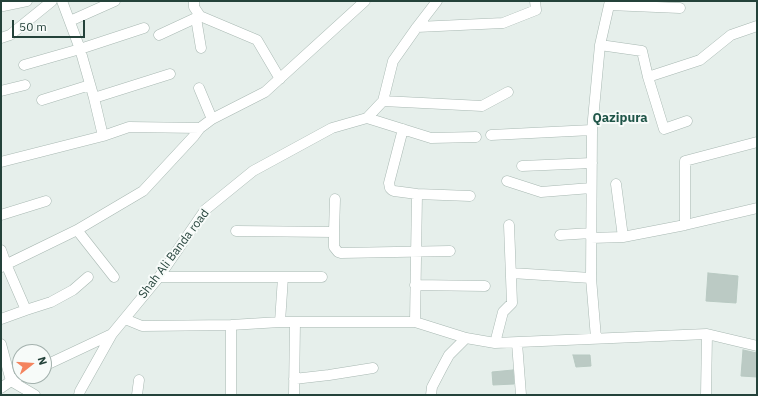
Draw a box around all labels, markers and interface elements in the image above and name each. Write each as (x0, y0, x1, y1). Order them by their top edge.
scale bar (14, 12, 87, 38)
text: 50 m (19, 19, 47, 34)
district label: Qazipura (592, 110, 648, 126)
street label: Shah Ali Banda road (136, 206, 212, 302)
north arrow (12, 344, 52, 384)
text: N (35, 355, 50, 367)

